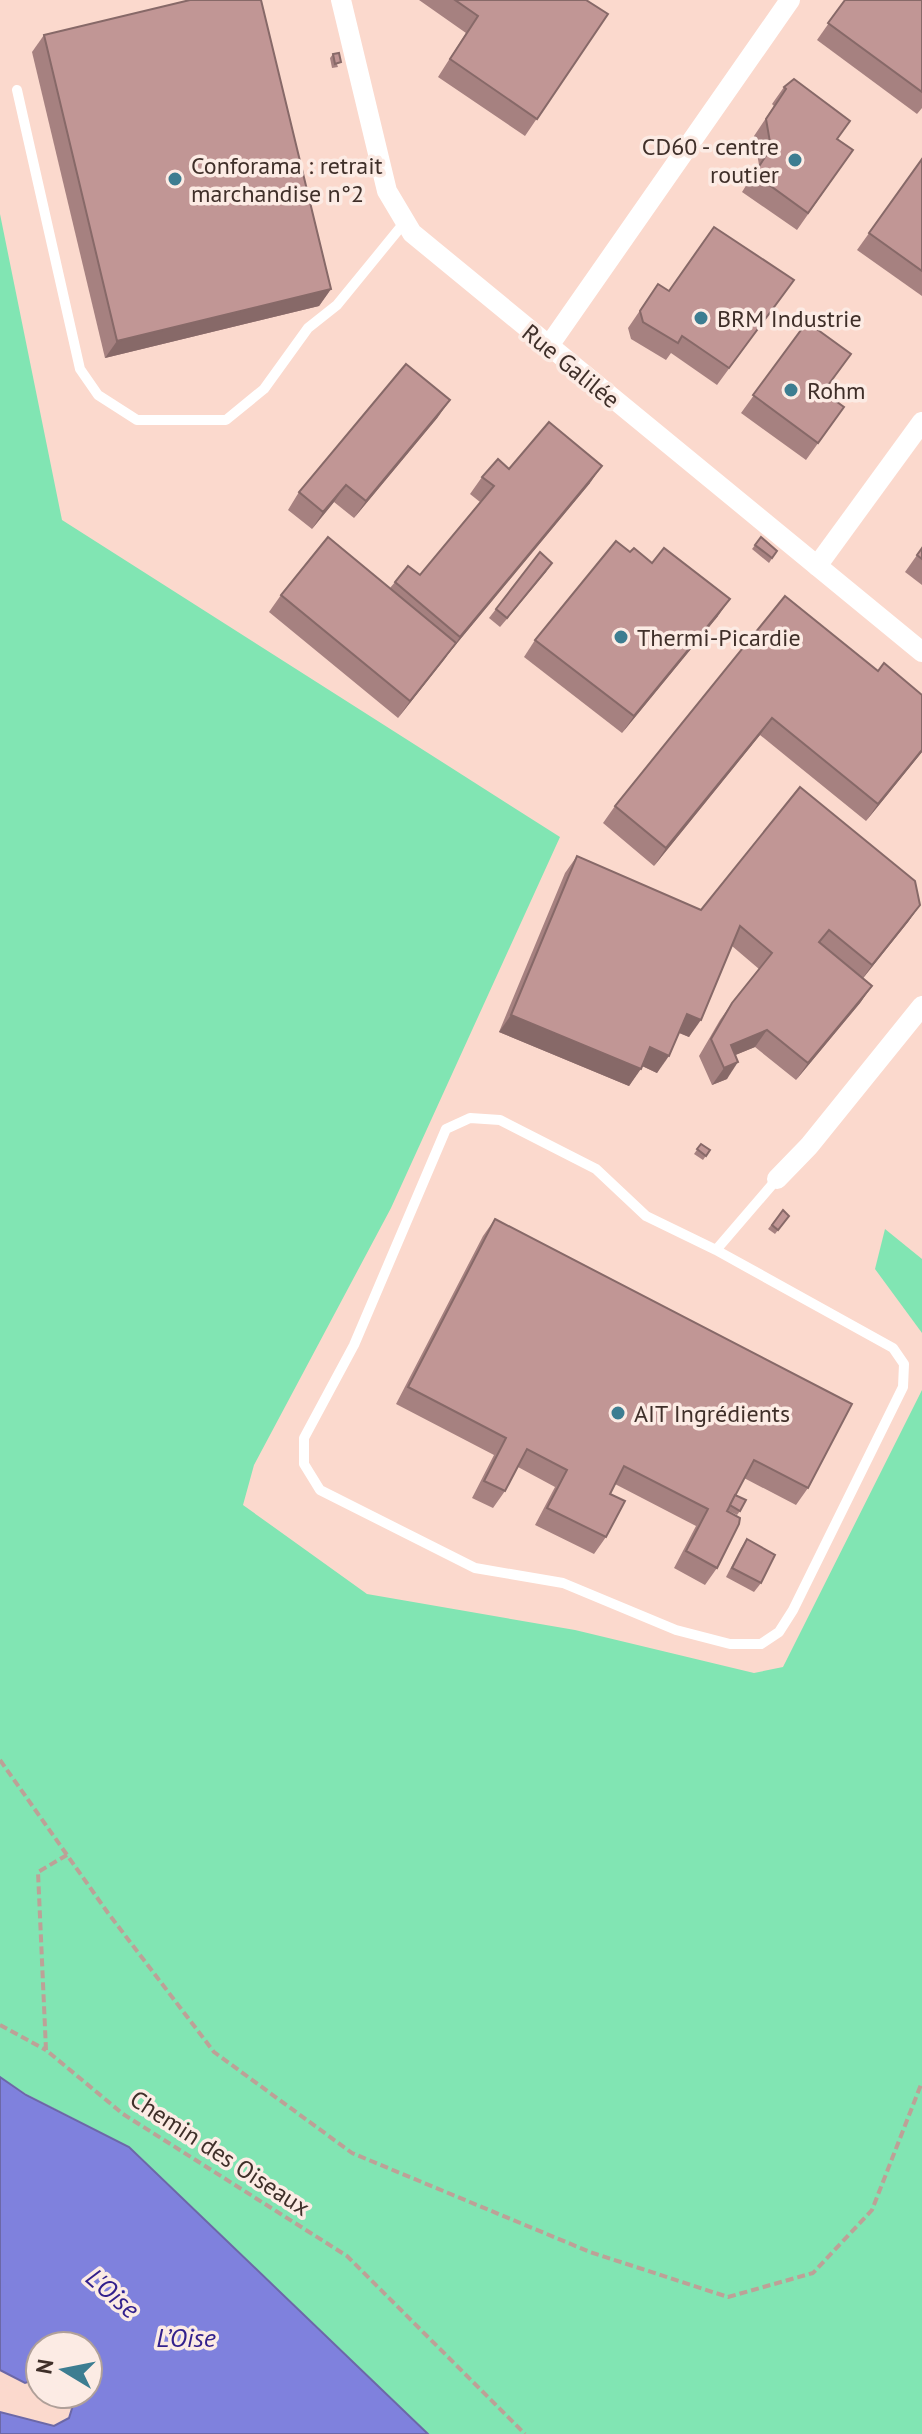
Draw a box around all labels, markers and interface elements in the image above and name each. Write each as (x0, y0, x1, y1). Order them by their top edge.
place label: CD60 - centre routier (642, 131, 779, 190)
place label: Conforama : retrait marchandise n°2 (191, 150, 383, 209)
marker: CD60 - centre routier (786, 151, 804, 169)
marker: Conforama : retrait marchandise n°2 (166, 170, 184, 188)
place label: BRM Industrie (717, 303, 862, 334)
marker: BRM Industrie (692, 309, 710, 327)
street label: Rue Galilée (516, 317, 626, 415)
place label: Rohm (807, 375, 866, 406)
marker: Rohm (782, 381, 800, 399)
place label: Thermi-Picardie (637, 622, 801, 653)
marker: Thermi-Picardie (612, 628, 630, 646)
place label: AIT Ingrédients (634, 1398, 790, 1429)
marker: AIT Ingrédients (609, 1404, 627, 1422)
street label: Chemin des Oiseaux (124, 2083, 316, 2223)
water label: L'Oise (80, 2261, 146, 2325)
water label: L’Oise (156, 2321, 216, 2354)
north arrow (24, 2330, 104, 2410)
text: N (29, 2357, 59, 2376)

